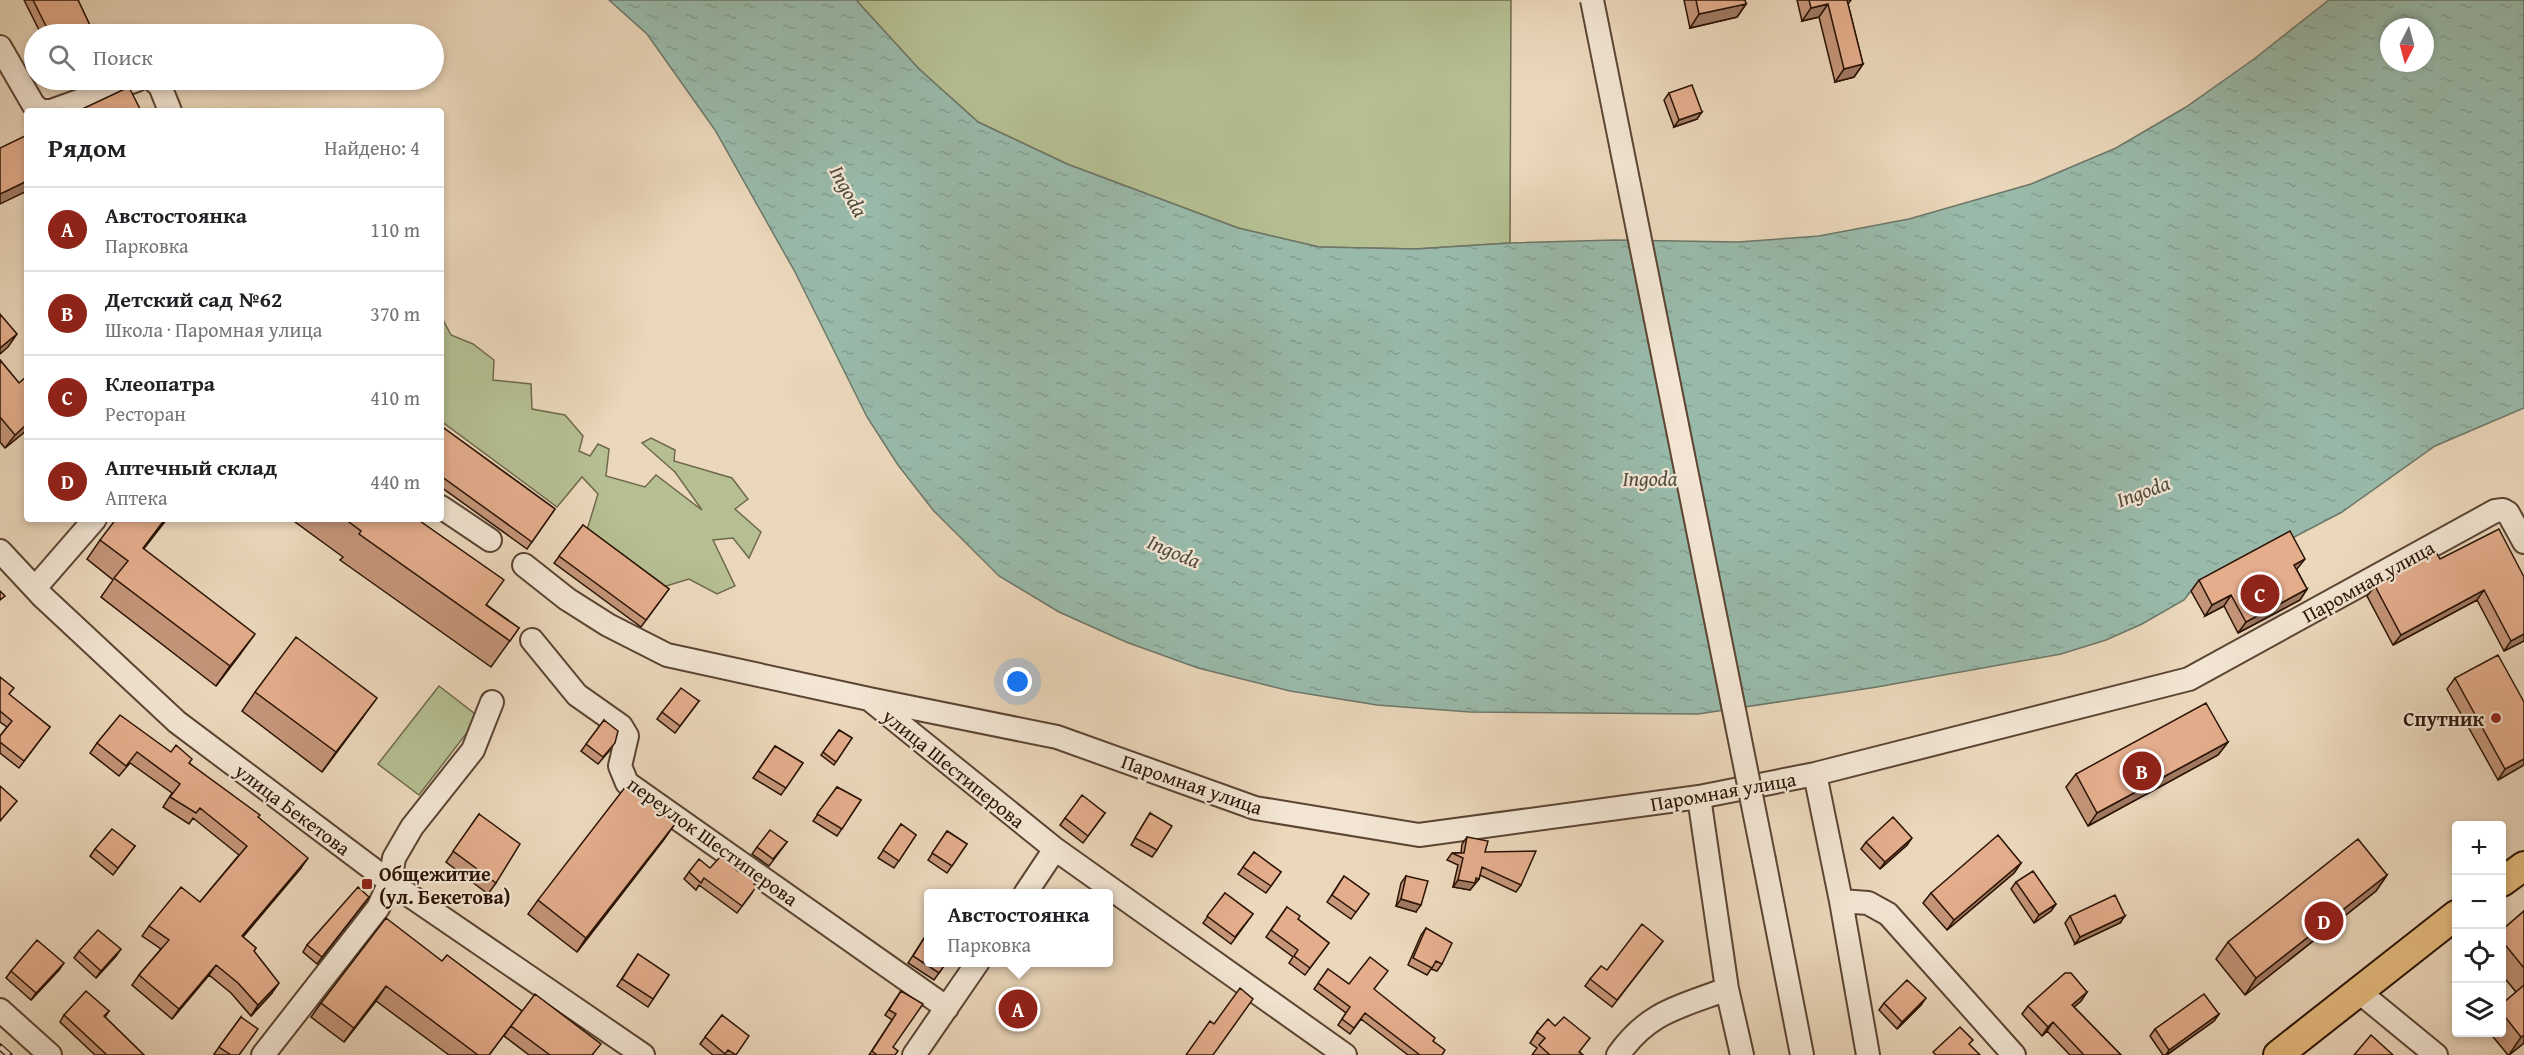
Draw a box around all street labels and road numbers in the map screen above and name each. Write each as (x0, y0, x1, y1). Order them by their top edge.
street label: Паромная улица (2297, 532, 2440, 629)
street label: улица Шестиперова (876, 701, 1032, 835)
street label: Паромная улица (1118, 746, 1267, 822)
street label: улица Бекетова (228, 755, 357, 862)
street label: Паромная улица (1648, 764, 1799, 818)
street label: переулок Шестиперова (622, 769, 805, 913)

